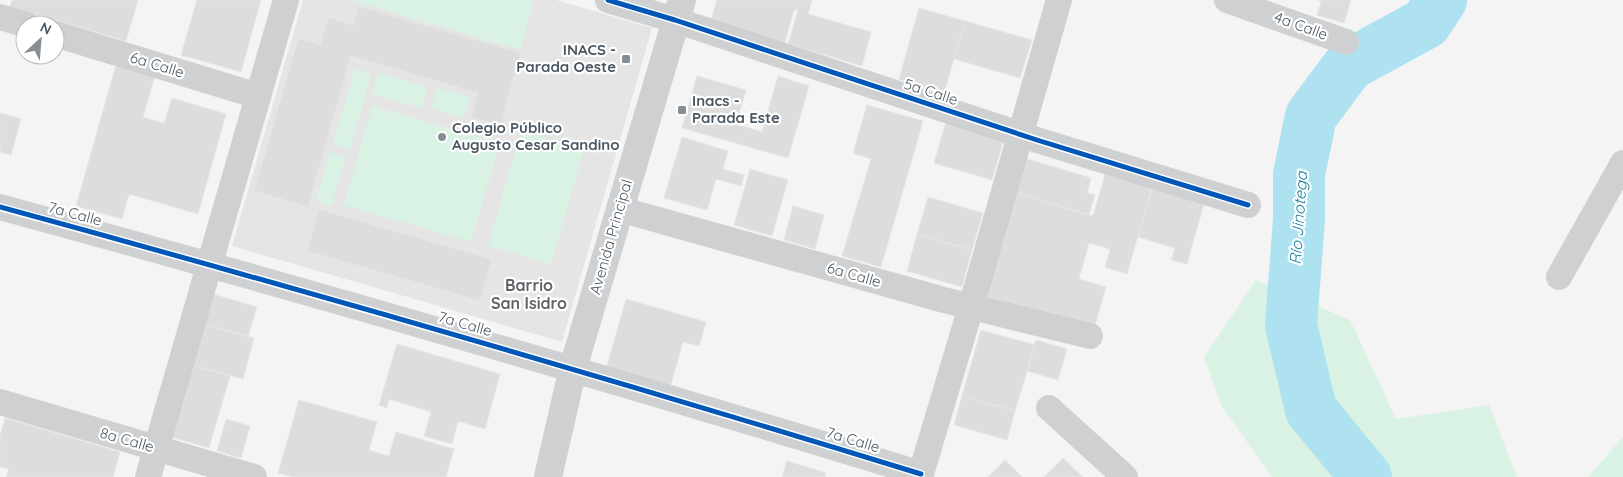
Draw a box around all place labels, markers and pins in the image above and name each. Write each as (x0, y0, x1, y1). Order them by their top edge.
place label: INACS - Parada Oeste (516, 40, 616, 76)
marker: INACS - Parada Oeste (620, 53, 632, 65)
place label: Inacs - Parada Este (692, 91, 780, 127)
marker: Inacs - Parada Este (676, 104, 688, 116)
place label: Colegio Público Augusto Cesar Sandino (452, 118, 620, 154)
marker: Colegio Público Augusto Cesar Sandino (436, 131, 448, 143)

